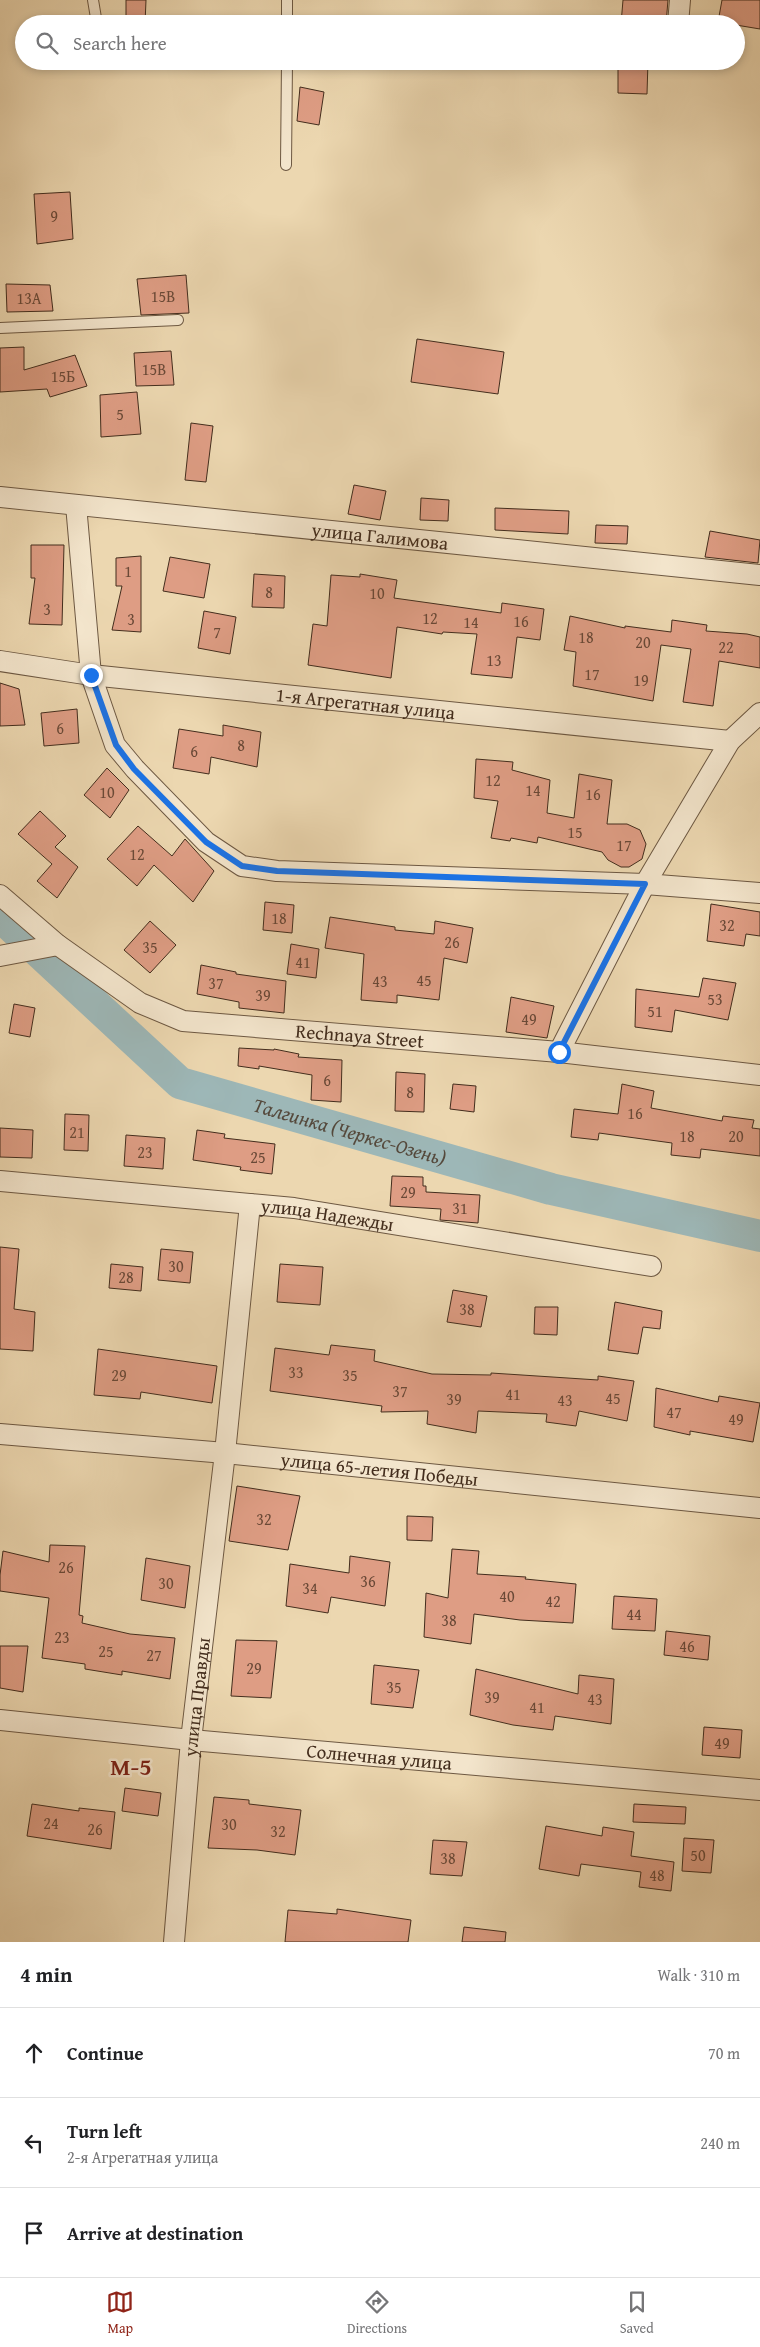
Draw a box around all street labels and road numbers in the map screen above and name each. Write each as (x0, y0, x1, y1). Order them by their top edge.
street label: улица Галимова (309, 515, 450, 557)
street label: 1-я Агрегатная улица (275, 680, 456, 727)
street label: Rechnaya Street (294, 1016, 425, 1055)
street label: улица Надежды (259, 1191, 396, 1238)
street label: улица 65-летия Победы (278, 1445, 479, 1493)
street label: улица Правды (176, 1636, 217, 1759)
street label: Солнечная улица (305, 1736, 453, 1777)

